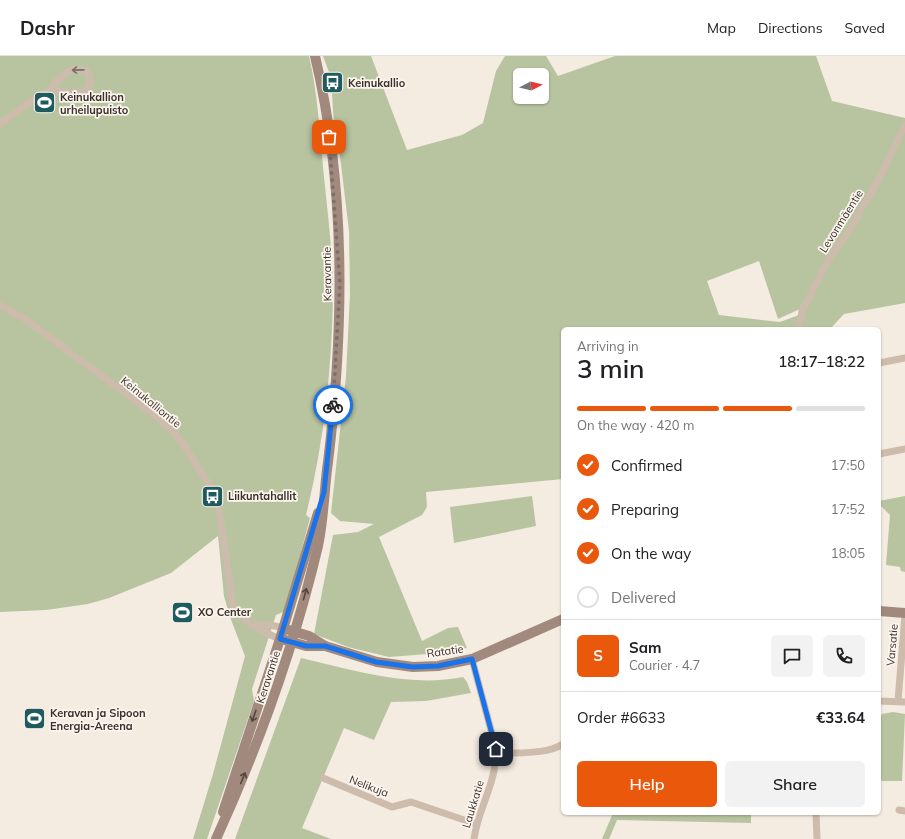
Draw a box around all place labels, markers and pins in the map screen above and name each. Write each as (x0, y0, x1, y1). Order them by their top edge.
bus stop icon: Keinukallio (319, 70, 345, 96)
place label: Keinukallio (348, 76, 406, 90)
sports icon: Keinukallion urheilupuisto (32, 90, 58, 116)
place label: Keinukallion urheilupuisto (60, 90, 129, 117)
pin (312, 120, 346, 154)
bus stop icon: Liikuntahallit (199, 483, 225, 509)
place label: Liikuntahallit (228, 489, 296, 503)
sports icon: XO Center (169, 599, 195, 625)
place label: XO Center (197, 605, 252, 619)
sports icon: Keravan ja Sipoon Energia-Areena (22, 706, 48, 732)
place label: Keravan ja Sipoon Energia-Areena (50, 706, 146, 733)
pin (479, 732, 513, 766)

